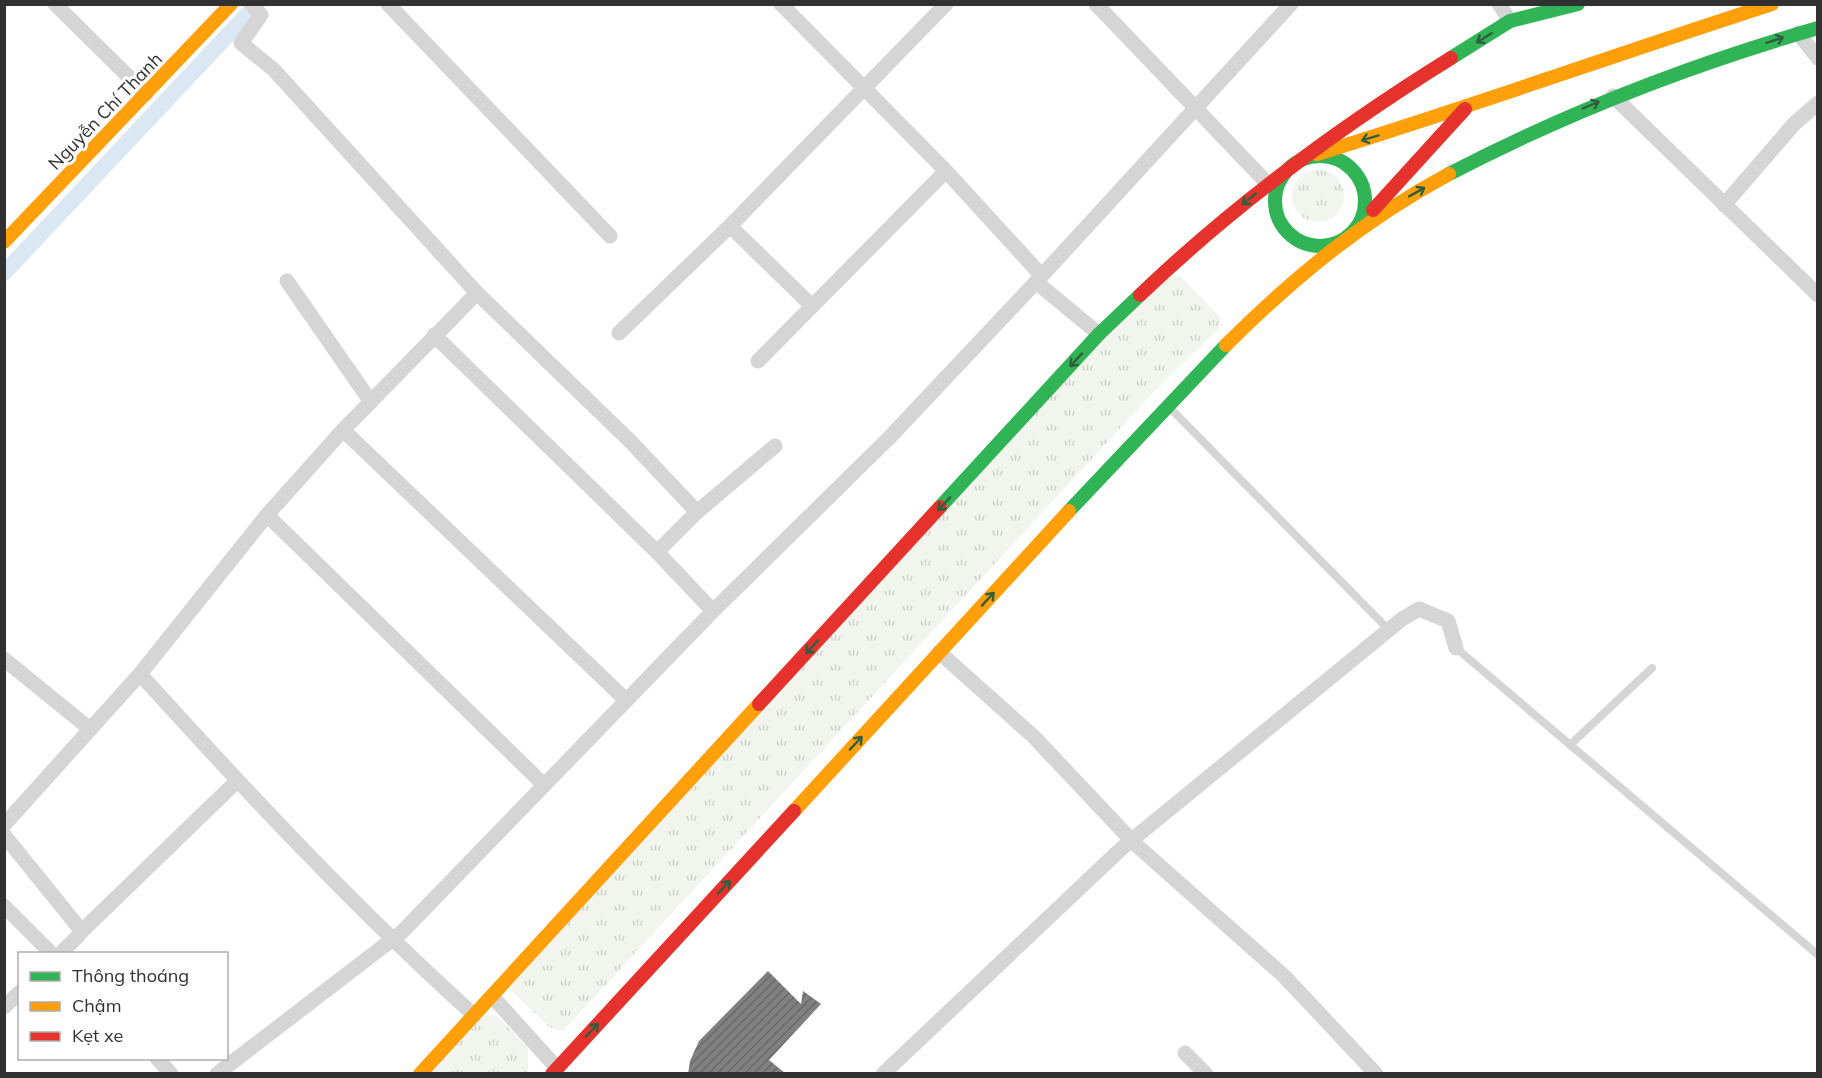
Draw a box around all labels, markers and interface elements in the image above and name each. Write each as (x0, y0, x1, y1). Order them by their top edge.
one-way arrow (1476, 32, 1493, 44)
one-way arrow (1765, 34, 1784, 45)
street label: Nguyễn Chí Thanh (43, 48, 167, 174)
one-way arrow (1582, 99, 1600, 110)
one-way arrow (1361, 133, 1380, 144)
one-way arrow (1408, 186, 1425, 198)
one-way arrow (1241, 192, 1257, 205)
one-way arrow (1069, 352, 1083, 367)
one-way arrow (937, 496, 951, 511)
one-way arrow (980, 592, 995, 607)
one-way arrow (805, 640, 819, 655)
one-way arrow (848, 736, 862, 751)
one-way arrow (717, 879, 731, 894)
legend (18, 952, 228, 1060)
text: Thông thoáng (72, 964, 189, 987)
text: Chậm (72, 994, 121, 1017)
one-way arrow (585, 1023, 599, 1038)
text: Kẹt xe (72, 1024, 123, 1047)

